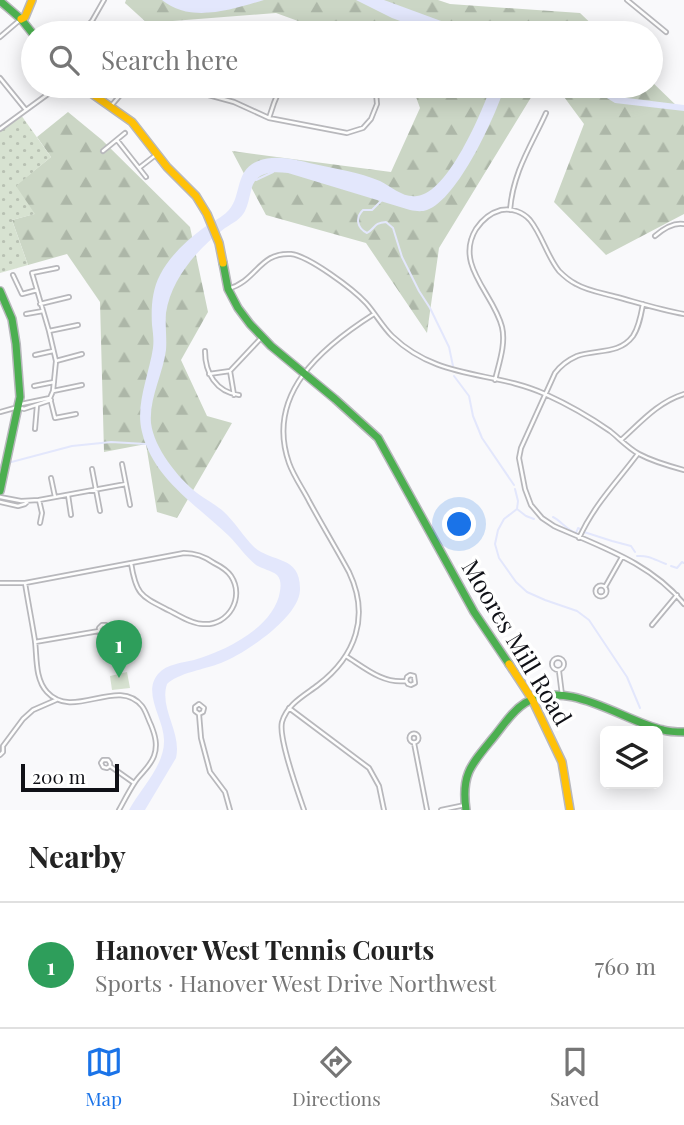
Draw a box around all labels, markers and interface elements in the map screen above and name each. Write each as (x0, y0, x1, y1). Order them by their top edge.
search box (21, 21, 663, 98)
icon: search (45, 41, 83, 79)
text: Search here (101, 42, 238, 77)
your location (442, 507, 476, 541)
street label: Moores Mill Road (456, 553, 580, 731)
pin: 1 (96, 620, 142, 678)
map controls (600, 726, 663, 789)
button: layers (600, 726, 663, 789)
scale bar (21, 761, 119, 793)
text: 200 m (32, 763, 86, 789)
text: Nearby (28, 836, 126, 876)
text: Hanover West Tennis Courts (95, 932, 434, 967)
text: 1 (47, 950, 55, 981)
text: 760 m (595, 950, 656, 981)
text: Sports · Hanover West Drive Northwest (95, 967, 496, 998)
tab: Map (85, 1043, 123, 1111)
tab: Directions (292, 1043, 381, 1111)
tab: Saved (550, 1043, 599, 1111)

